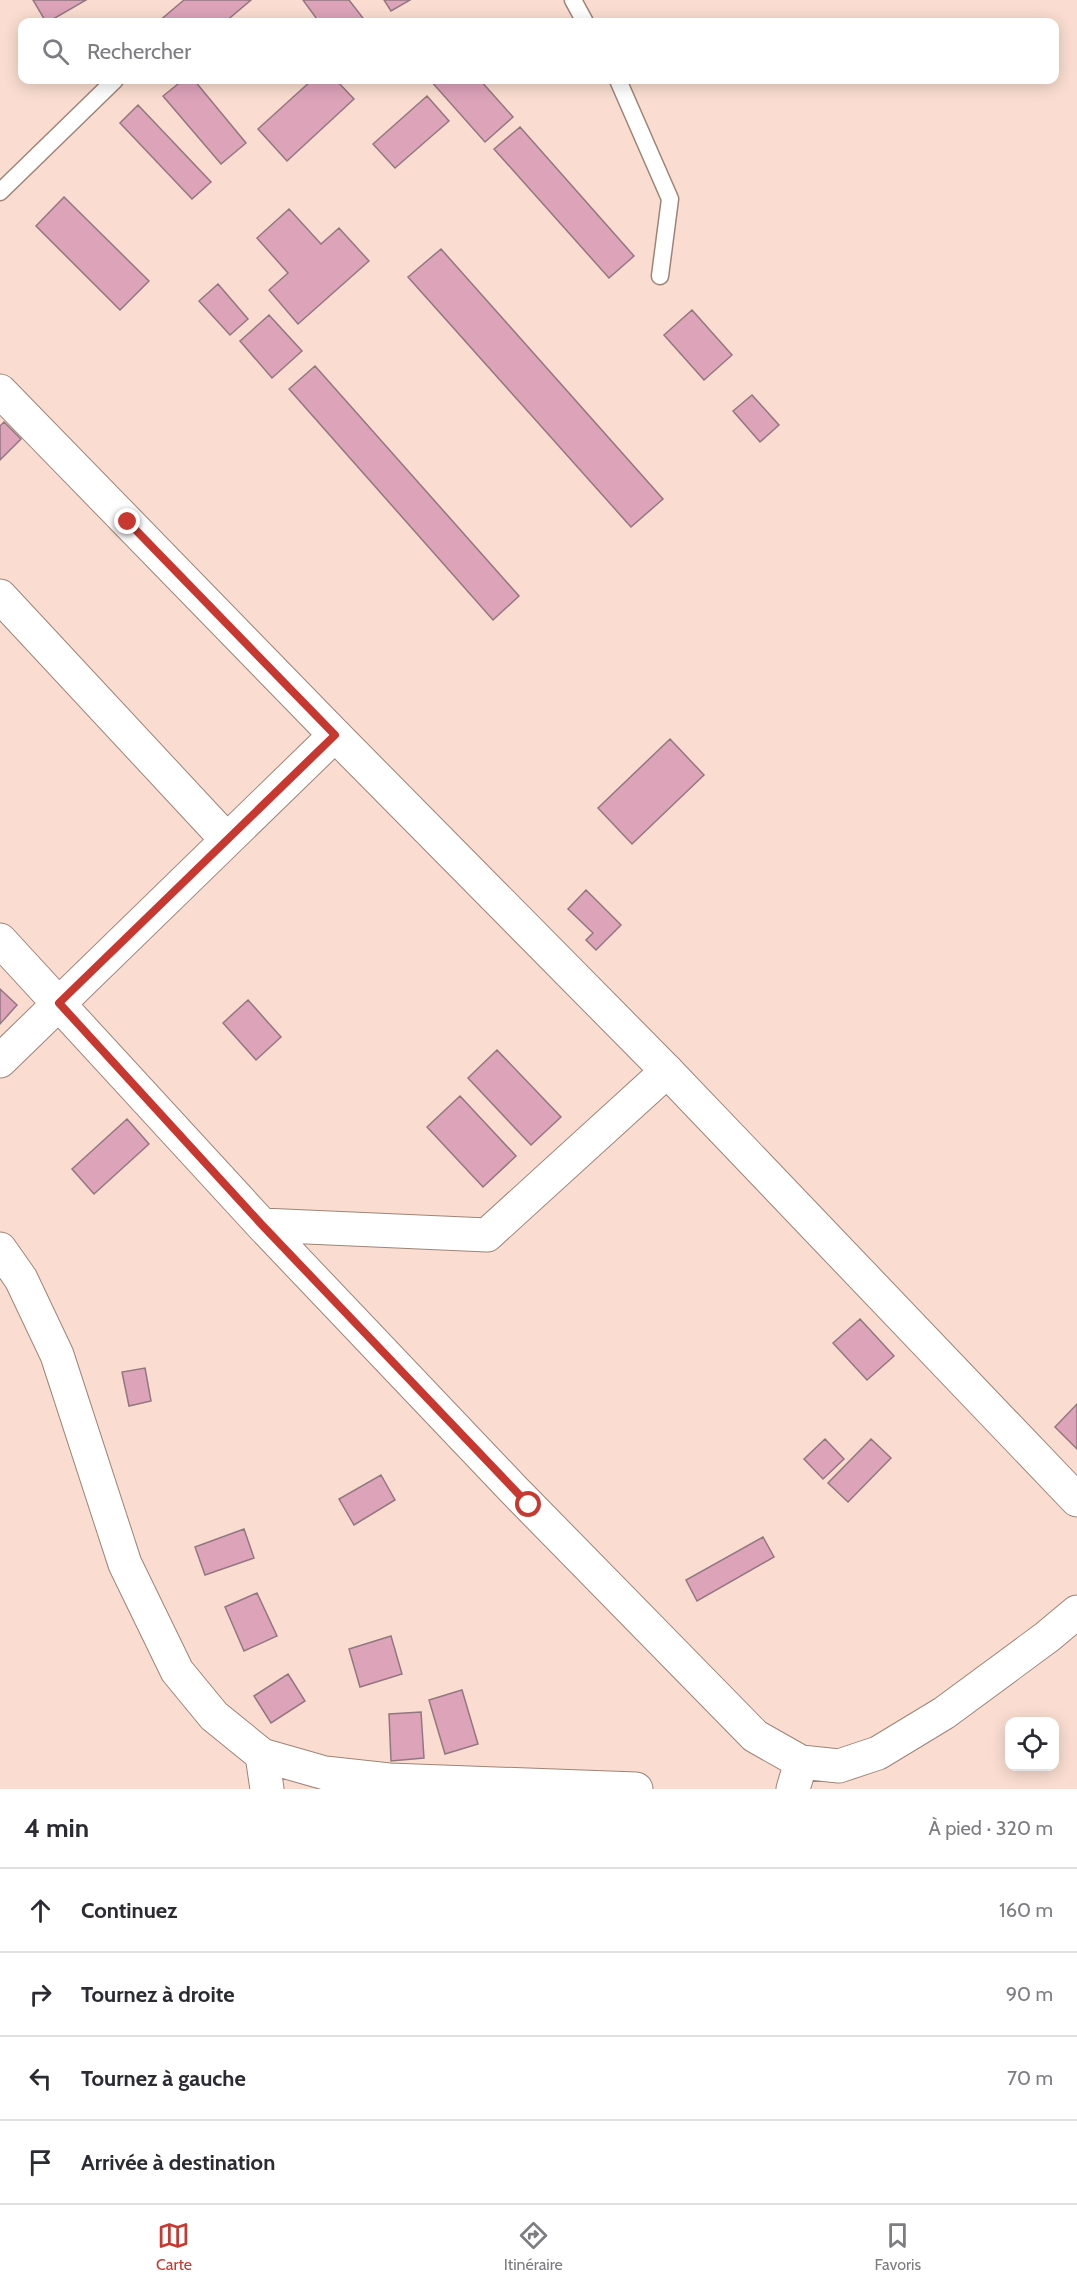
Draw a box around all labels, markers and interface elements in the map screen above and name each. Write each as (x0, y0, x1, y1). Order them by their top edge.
search box (18, 18, 1059, 84)
icon: search (39, 35, 72, 68)
text: Rechercher (87, 38, 191, 65)
route end (114, 508, 140, 534)
route start (515, 1491, 541, 1517)
map controls (1005, 1717, 1059, 1771)
button: locate (1005, 1717, 1059, 1771)
text: 4 min (24, 1812, 89, 1844)
text: À pied · 320 m (928, 1816, 1053, 1840)
icon: ahead (24, 1894, 57, 1927)
text: Continuez (81, 1897, 178, 1924)
text: 160 m (999, 1898, 1053, 1922)
icon: right (24, 1978, 57, 2011)
text: Tournez à droite (81, 1981, 235, 2008)
text: 90 m (1006, 1982, 1053, 2006)
icon: left (24, 2062, 57, 2095)
text: Tournez à gauche (81, 2065, 246, 2092)
text: 70 m (1007, 2066, 1053, 2090)
icon: arrive (24, 2146, 57, 2179)
text: Arrivée à destination (81, 2149, 275, 2176)
tab: Carte (156, 2219, 192, 2274)
tab: Itinéraire (504, 2219, 563, 2274)
tab: Favoris (875, 2219, 921, 2274)

